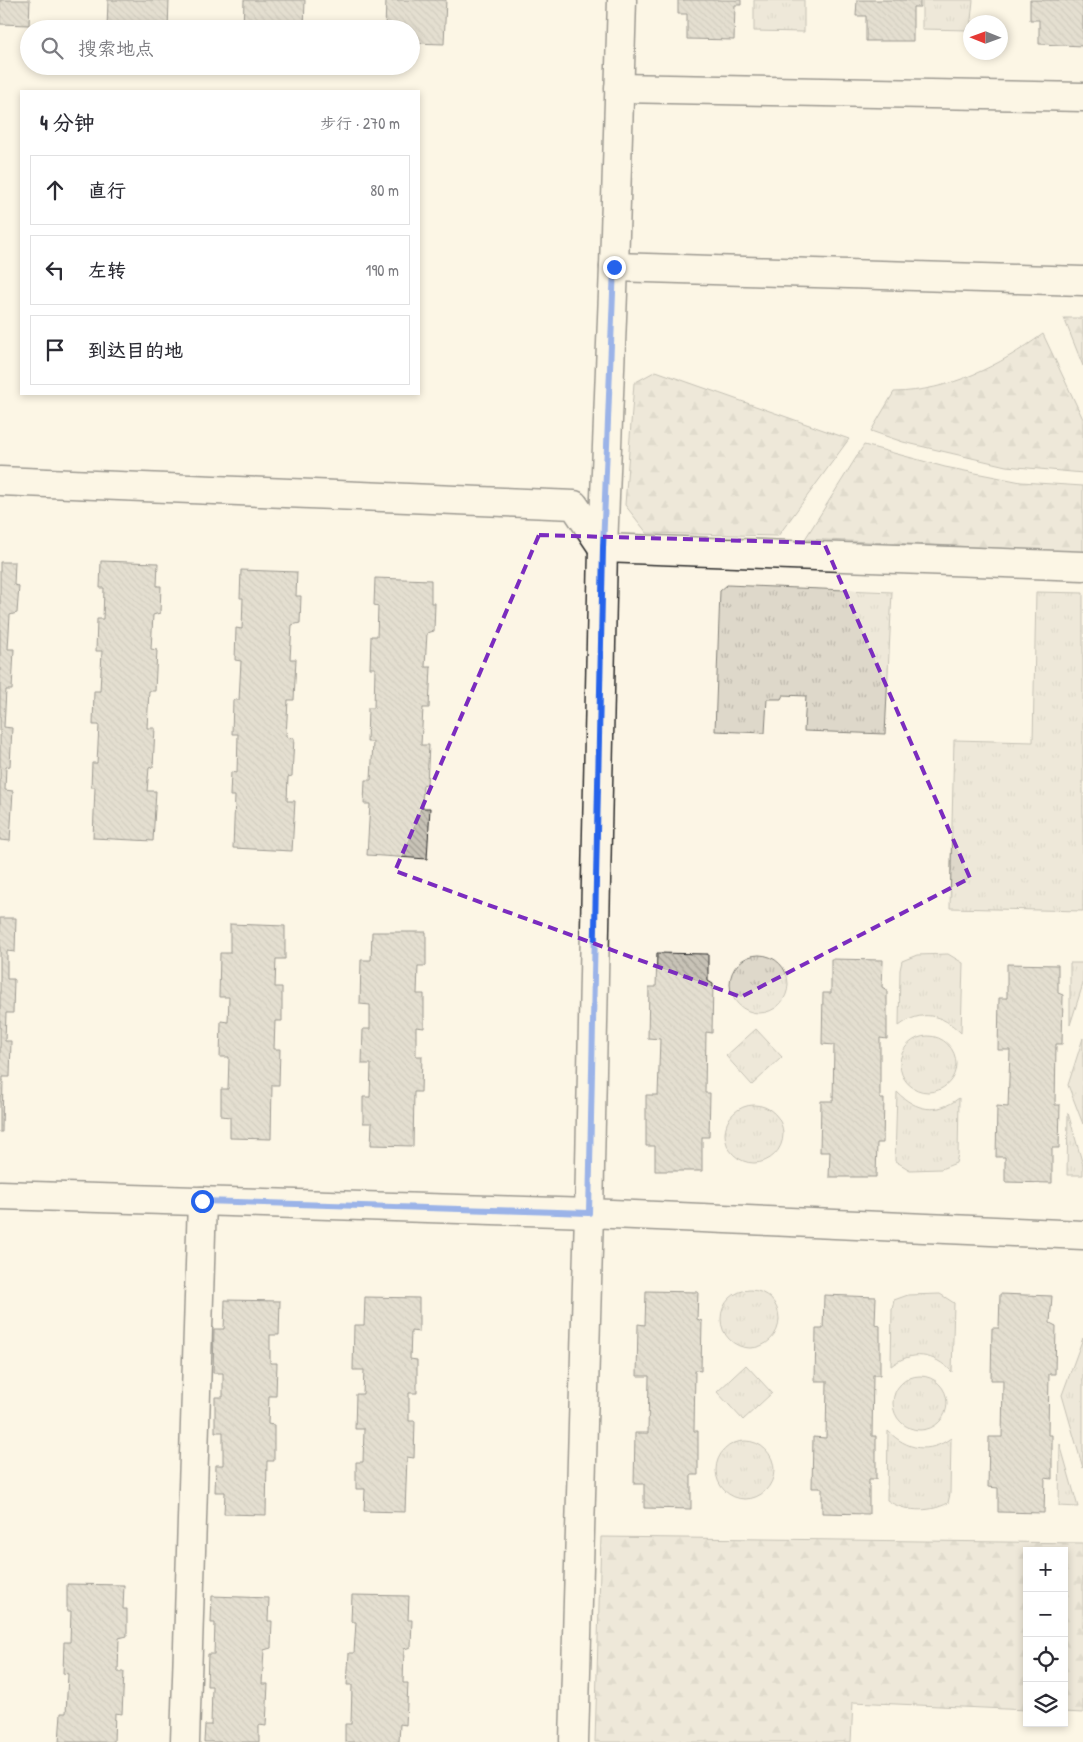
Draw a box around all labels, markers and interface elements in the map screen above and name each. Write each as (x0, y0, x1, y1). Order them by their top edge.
north arrow (963, 15, 1008, 60)
search box (20, 20, 420, 75)
icon: search (38, 34, 66, 62)
text: 搜索地点 (78, 35, 154, 61)
text: 4 分钟 (40, 108, 95, 137)
text: 步行 · 270 m (320, 112, 400, 134)
icon: ahead (41, 176, 69, 204)
text: 直行 (88, 177, 126, 203)
text: 80 m (370, 179, 399, 201)
icon: left (41, 256, 69, 284)
route end (603, 256, 626, 279)
text: 左转 (88, 257, 126, 283)
text: 190 m (366, 259, 399, 281)
icon: arrive (41, 336, 69, 364)
text: 到达目的地 (88, 337, 183, 363)
route start (191, 1190, 214, 1213)
map controls (1023, 1547, 1068, 1727)
button: + (1023, 1547, 1068, 1592)
button: − (1023, 1592, 1068, 1637)
button: locate (1023, 1637, 1068, 1682)
button: layers (1023, 1682, 1068, 1727)

